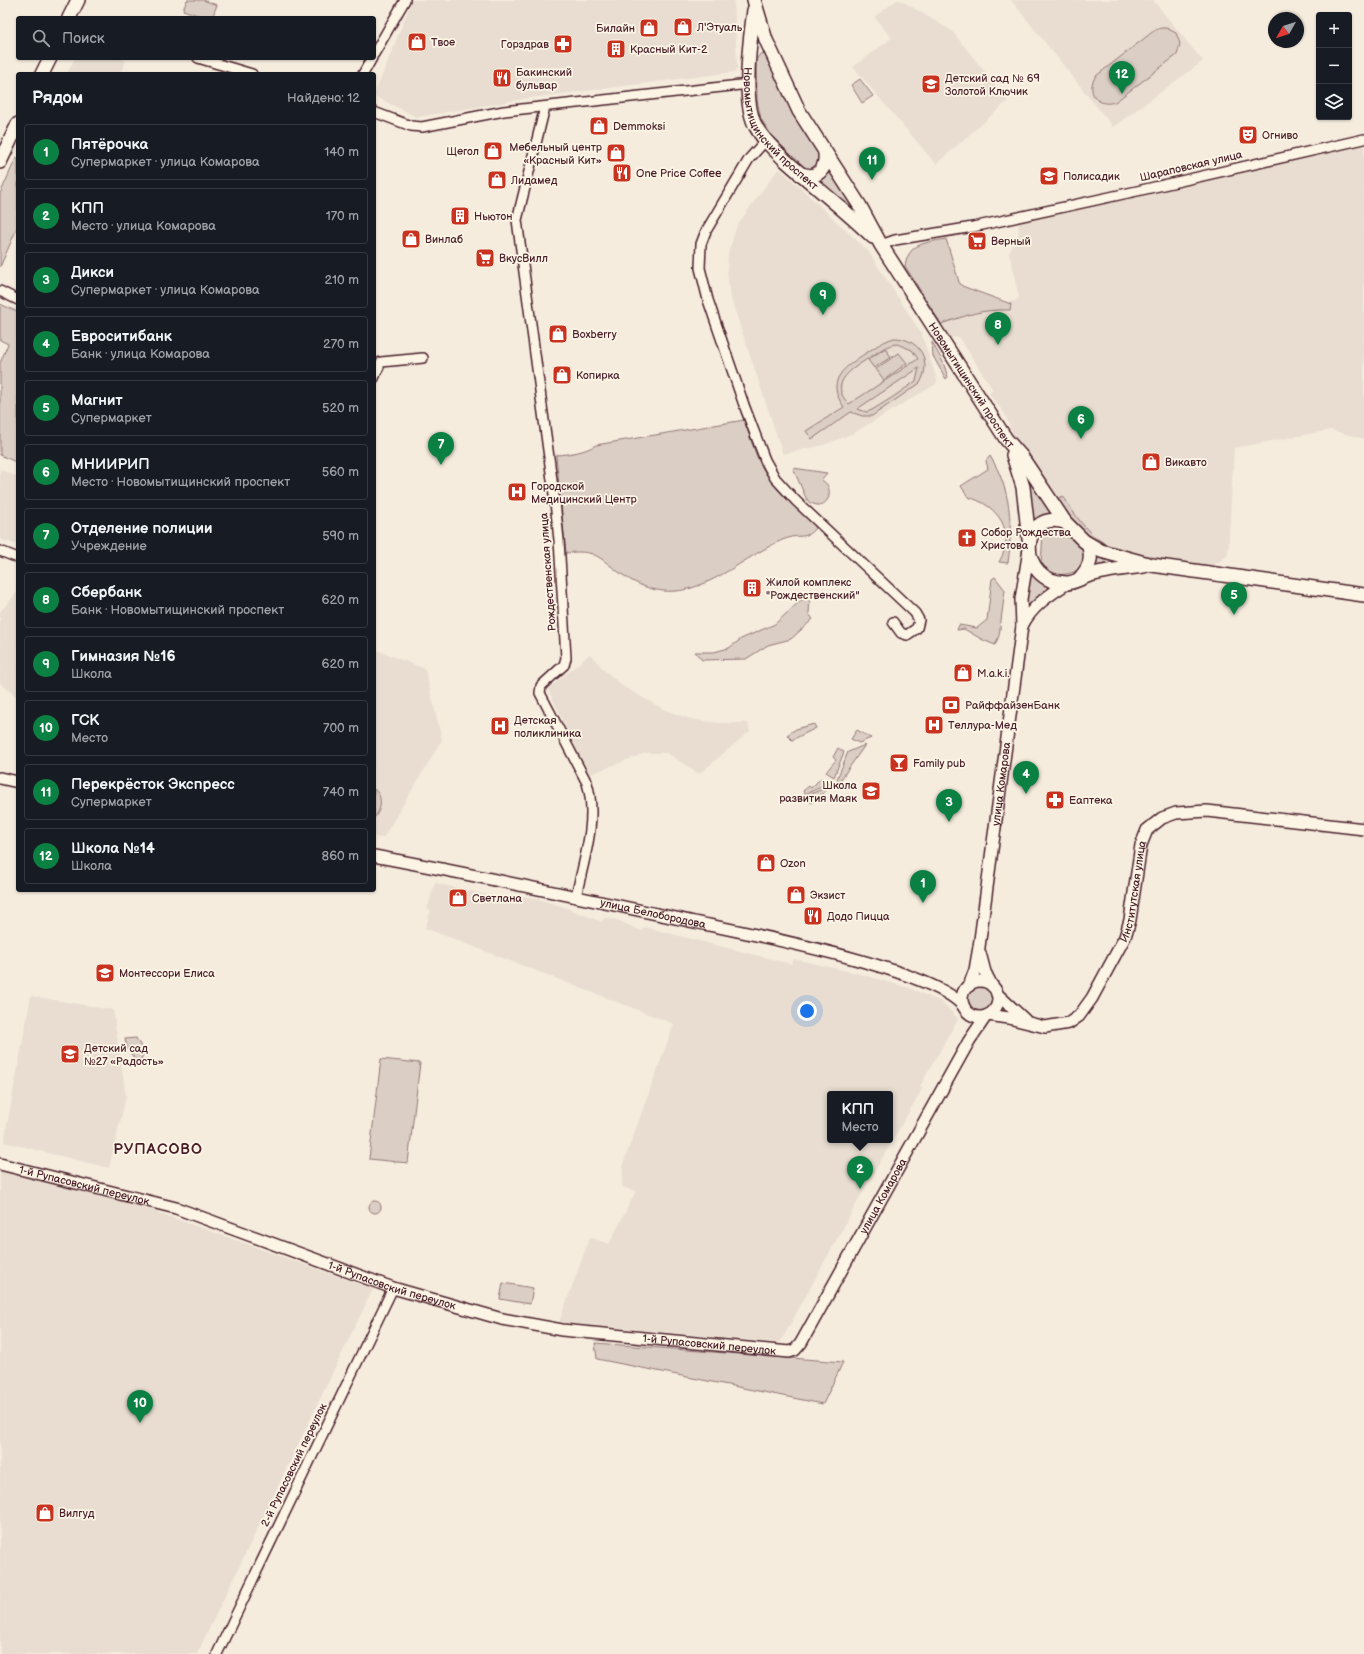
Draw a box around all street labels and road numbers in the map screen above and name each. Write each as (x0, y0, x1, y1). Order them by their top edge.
street label: Новомытищинский проспект (741, 67, 821, 192)
street label: Шараповская улица (1138, 148, 1244, 184)
street label: Новомытищинский проспект (926, 320, 1017, 450)
street label: Рождественская улица (537, 512, 559, 632)
street label: улица Комарова (989, 741, 1013, 827)
street label: Институтская улица (1117, 838, 1149, 945)
street label: улица Белобородова (599, 896, 707, 931)
street label: улица Комарова (857, 1155, 909, 1236)
street label: 1-й Рупасовский переулок (18, 1163, 151, 1208)
street label: 1-й Рупасовский переулок (326, 1258, 458, 1312)
street label: 1-й Рупасовский переулок (642, 1331, 777, 1357)
street label: 2-й Рупасовский переулок (258, 1401, 330, 1529)

